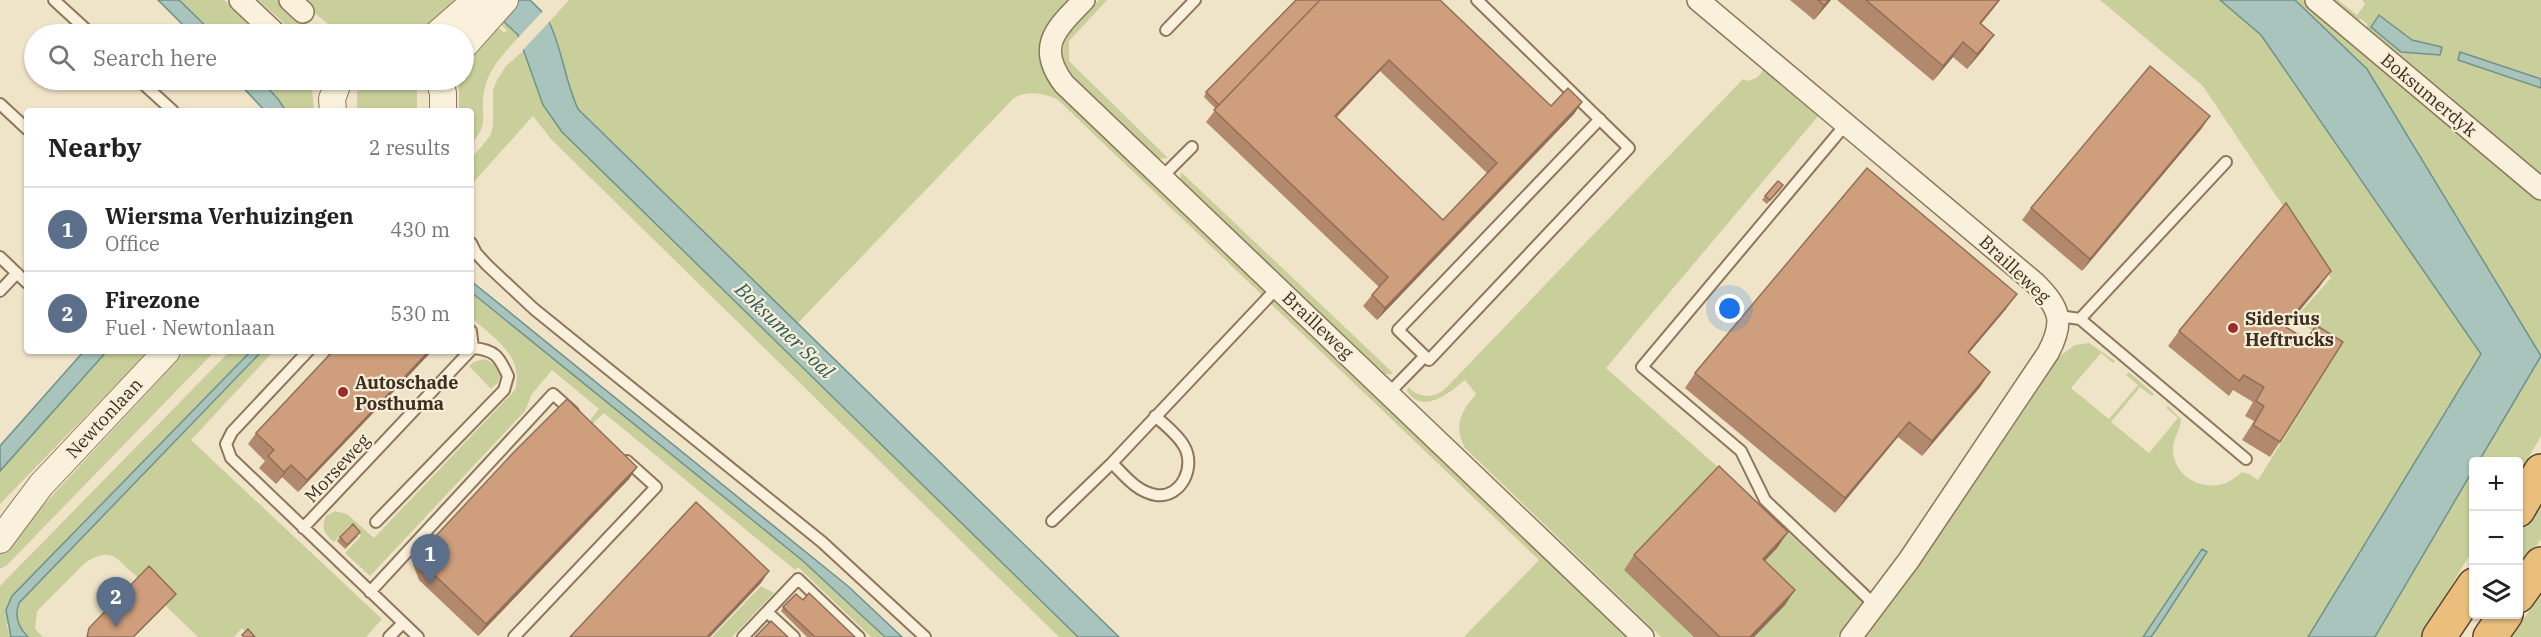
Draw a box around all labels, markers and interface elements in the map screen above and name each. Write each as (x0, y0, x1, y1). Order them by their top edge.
search box (24, 24, 474, 90)
icon: search (45, 41, 78, 74)
text: Search here (93, 43, 217, 72)
street label: Boksumerdyk (2376, 48, 2482, 142)
text: Nearby (48, 130, 142, 164)
text: 2 results (369, 134, 450, 161)
text: Wiersma Verhuizingen (105, 201, 354, 230)
text: 1 (62, 216, 74, 243)
text: 430 m (390, 216, 450, 243)
text: Office (105, 230, 160, 257)
street label: Brailleweg (1975, 230, 2056, 308)
water label: Boksumer Soal (729, 275, 841, 384)
text: Firezone (105, 285, 200, 314)
street label: Brailleweg (1278, 286, 1359, 364)
your location (1715, 294, 1744, 323)
text: 2 (62, 300, 74, 327)
text: 530 m (390, 300, 450, 327)
place label: Siderius Heftrucks (2245, 307, 2334, 351)
text: Fuel · Newtonlaan (105, 314, 275, 341)
marker: Siderius Heftrucks (2226, 321, 2240, 335)
place label: Autoschade Posthuma (355, 371, 458, 415)
street label: Newtonlaan (61, 373, 147, 463)
marker: Autoschade Posthuma (336, 385, 350, 399)
street label: Morseweg (299, 429, 375, 507)
map controls (2469, 457, 2523, 619)
button: + (2469, 457, 2523, 511)
button: − (2469, 511, 2523, 565)
pin: 1 (410, 534, 450, 584)
button: layers (2469, 565, 2523, 619)
pin: 2 (96, 578, 136, 627)

